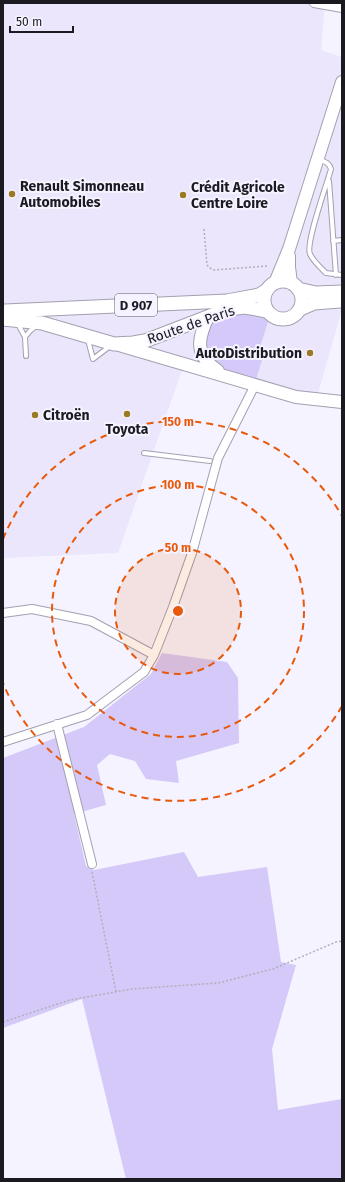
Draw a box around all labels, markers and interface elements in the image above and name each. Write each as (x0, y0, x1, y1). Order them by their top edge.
scale bar (10, 8, 73, 34)
text: 50 m (16, 15, 42, 29)
place label: Renault Simonneau Automobiles (19, 178, 144, 211)
place label: Crédit Agricole Centre Loire (191, 179, 285, 212)
marker: Renault Simonneau Automobiles (7, 189, 17, 199)
marker: Crédit Agricole Centre Loire (178, 190, 188, 200)
road number: D 907 (115, 294, 157, 316)
street label: Route de Paris (145, 302, 237, 348)
place label: AutoDistribution (195, 345, 302, 362)
marker: AutoDistribution (305, 348, 315, 358)
place label: Citroën (43, 407, 90, 424)
marker: Toyota (122, 409, 132, 419)
marker: Citroën (30, 410, 40, 420)
text: 150 m (162, 415, 194, 429)
place label: Toyota (105, 421, 149, 438)
text: 100 m (162, 478, 194, 492)
text: 50 m (165, 541, 191, 555)
centre of rings (171, 604, 185, 618)

